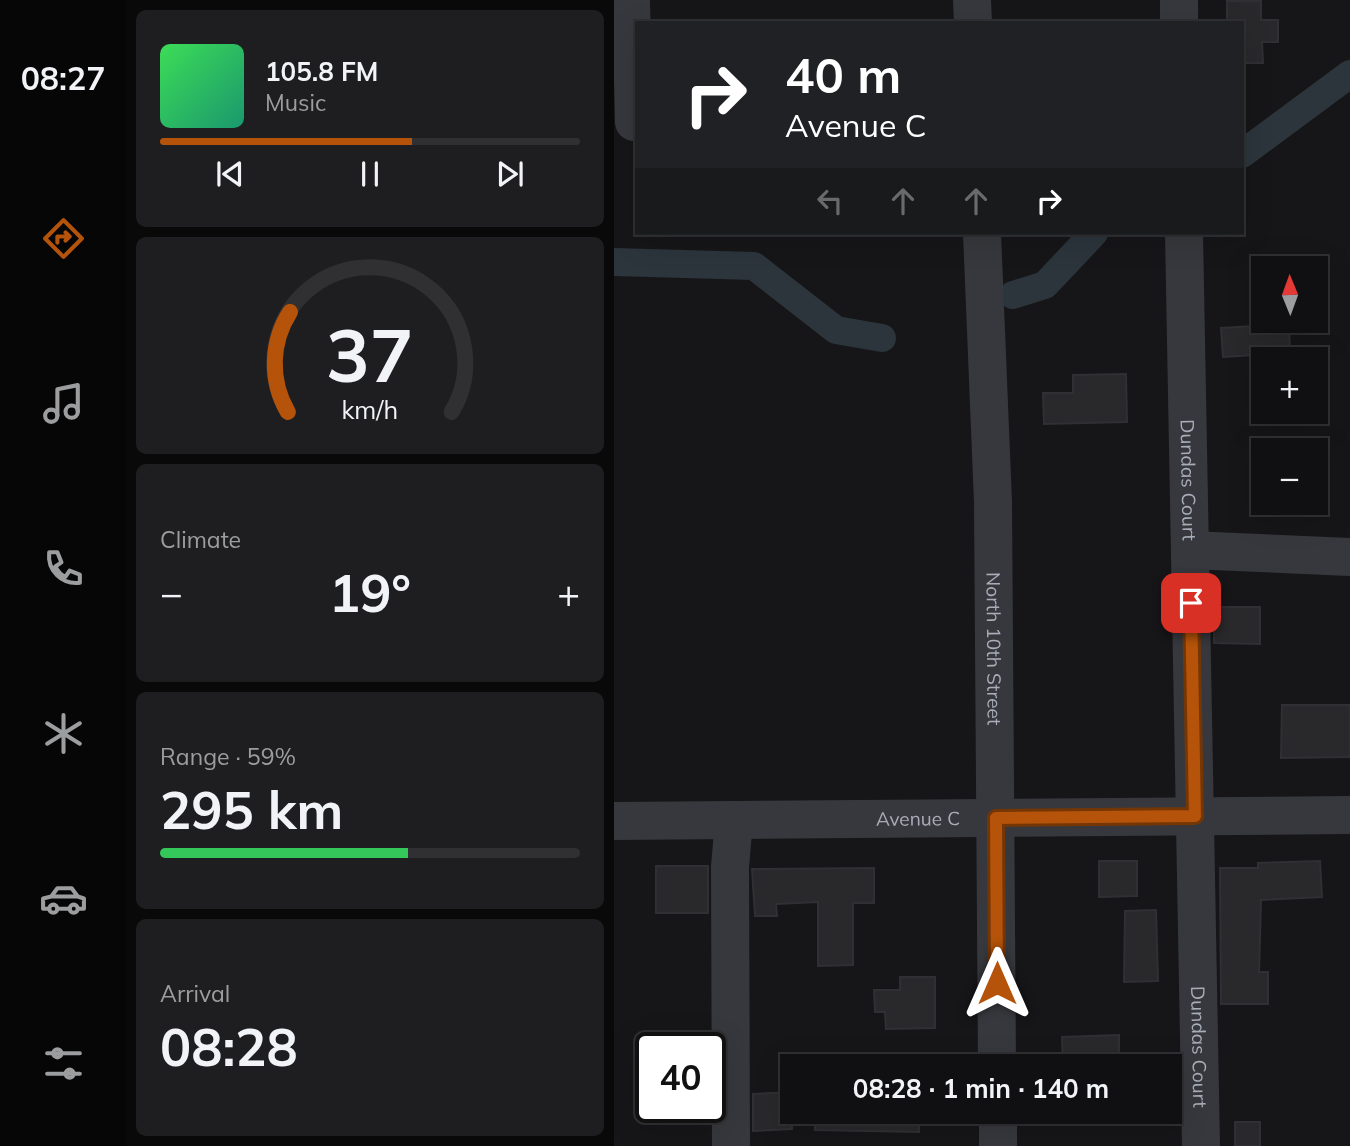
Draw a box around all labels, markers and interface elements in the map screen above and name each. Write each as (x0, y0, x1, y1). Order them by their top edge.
text: 40 m (785, 44, 901, 105)
icon: right (670, 49, 761, 140)
text: 105.8 FM (265, 55, 378, 88)
text: 08:27 (21, 58, 105, 98)
text: Music (265, 88, 326, 117)
text: Avenue C (785, 105, 927, 145)
icon: previous (211, 155, 249, 193)
icon: pause (351, 155, 389, 193)
icon: next (491, 155, 529, 193)
icon: left (811, 182, 849, 220)
icon: ahead (884, 182, 922, 220)
icon: ahead (957, 182, 995, 220)
icon: right (1030, 182, 1068, 220)
icon: directions (39, 214, 88, 263)
north arrow (1251, 256, 1328, 332)
map controls (1251, 256, 1328, 515)
text: 37 (326, 309, 414, 400)
button: + (1251, 347, 1328, 424)
icon: music (39, 379, 88, 428)
text: km/h (342, 394, 398, 425)
street label: Dundas Court (1175, 419, 1202, 541)
button: − (1251, 438, 1328, 515)
text: Climate (160, 525, 241, 554)
icon: phone (39, 544, 88, 593)
text: 19° (329, 560, 411, 625)
text: − (160, 569, 183, 617)
text: + (557, 569, 580, 617)
street label: North 10th Street (981, 572, 1007, 726)
pin (1161, 573, 1221, 633)
icon: arrive (1172, 584, 1210, 622)
icon: climate (39, 709, 88, 758)
text: Range · 59% (160, 742, 296, 771)
text: 295 km (160, 777, 343, 842)
street label: Avenue C (876, 806, 960, 831)
icon: car (39, 874, 88, 923)
position arrow (960, 946, 1034, 1020)
text: Arrival (160, 979, 230, 1008)
street label: Dundas Court (1186, 986, 1212, 1108)
text: 08:28 (160, 1014, 298, 1079)
speed limit sign: 40 (635, 1032, 726, 1123)
icon: filters (39, 1039, 88, 1088)
text: 08:28 · 1 min · 140 m (853, 1072, 1109, 1105)

